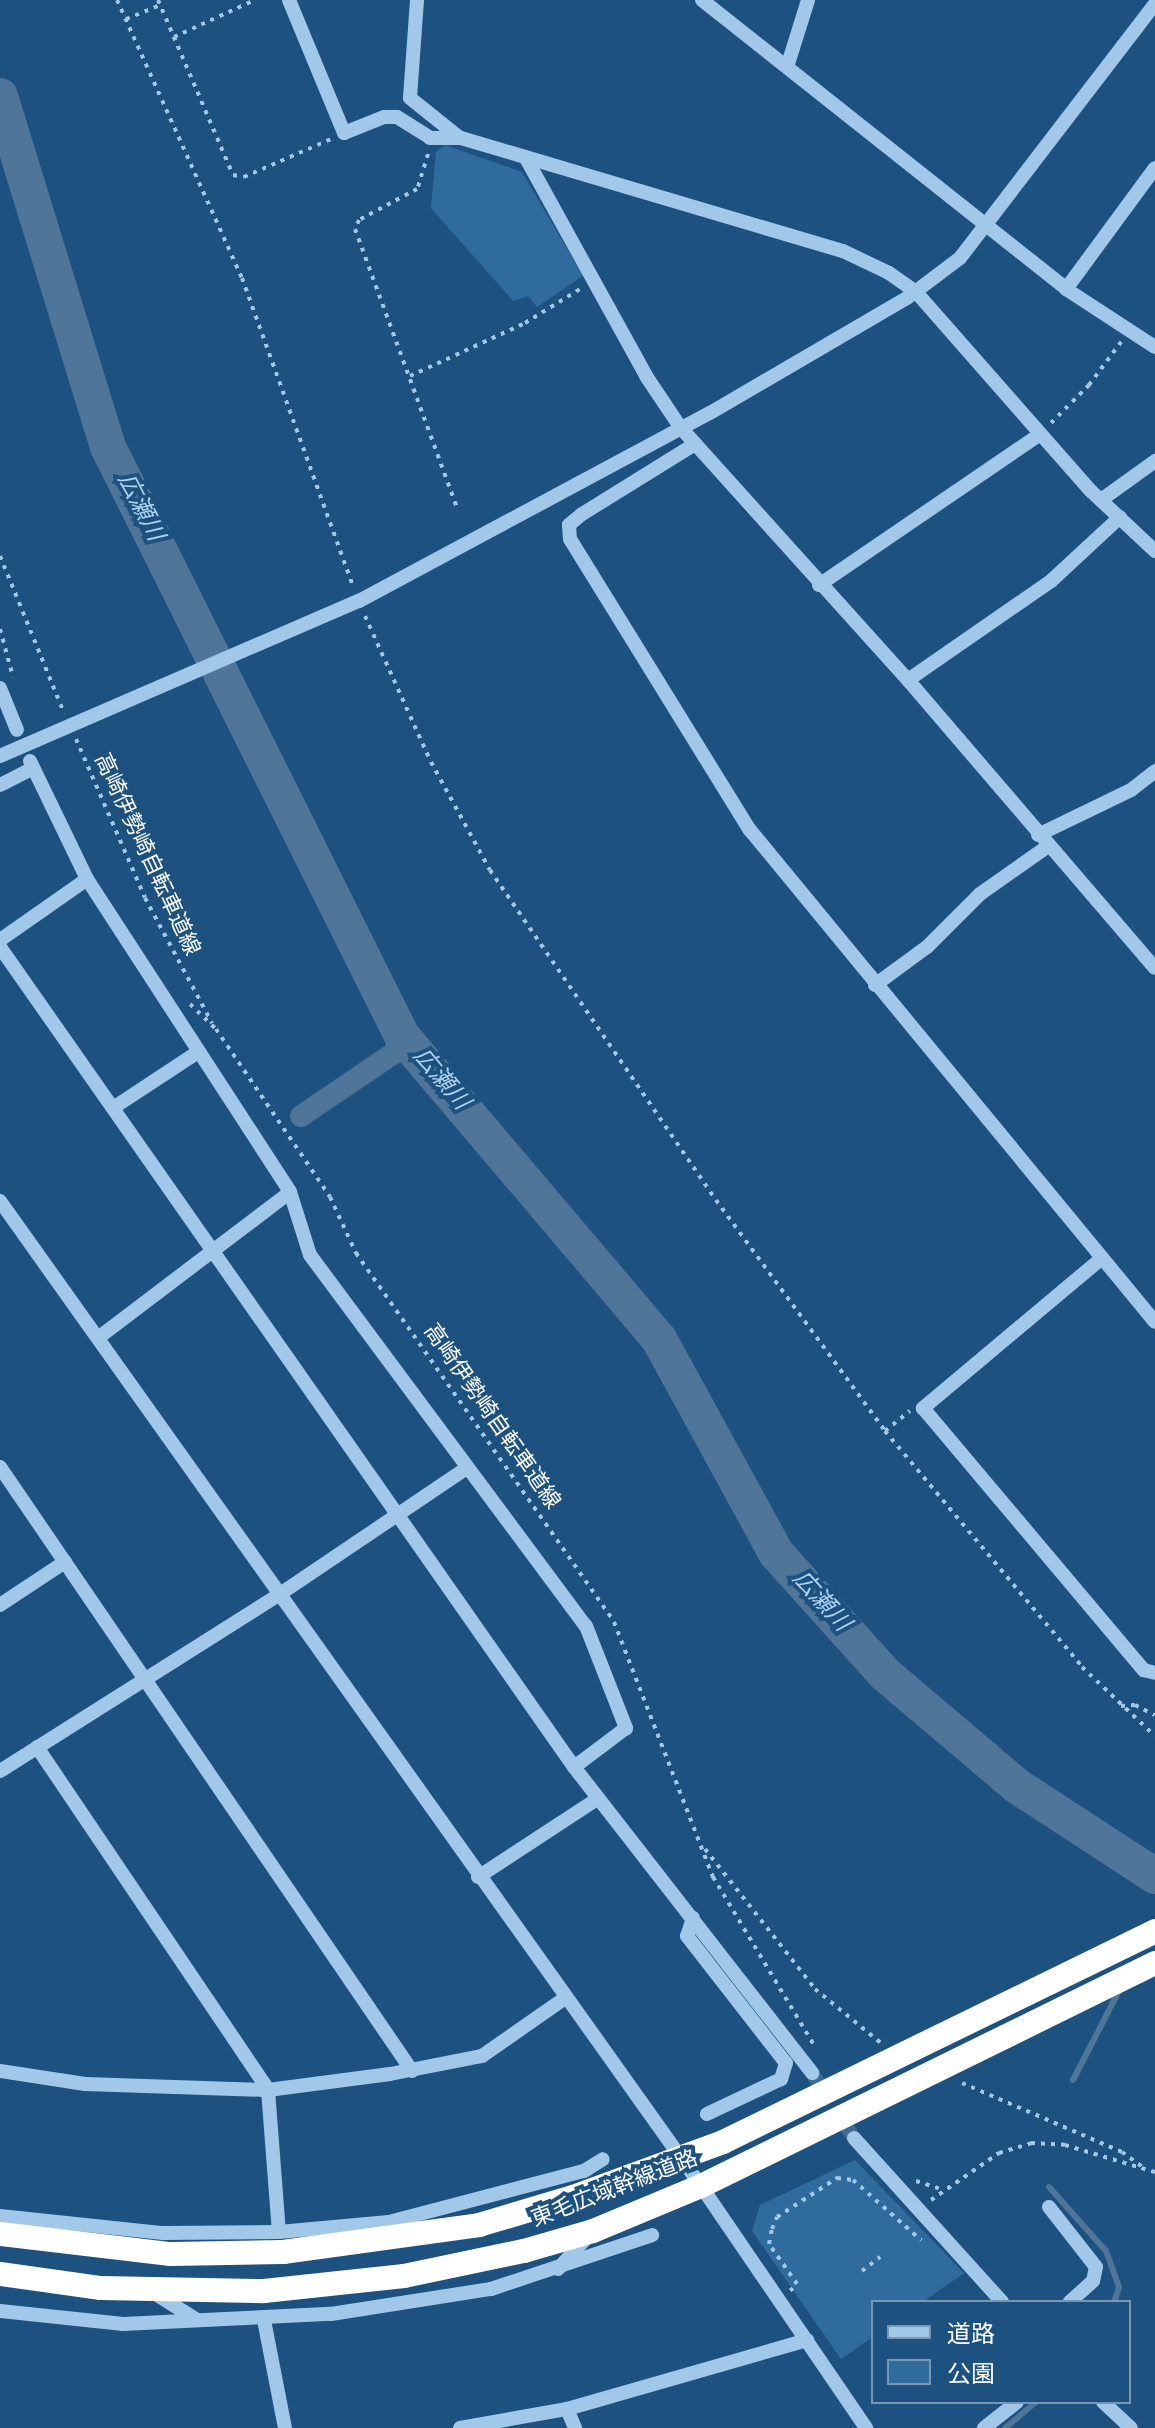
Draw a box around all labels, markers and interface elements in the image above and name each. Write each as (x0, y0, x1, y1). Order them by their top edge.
water label: 広瀬川 (110, 469, 168, 547)
street label: 高崎伊勢崎自転車道線 (88, 750, 204, 960)
water label: 広瀬川 (406, 1043, 474, 1117)
street label: 高崎伊勢崎自転車道線 (417, 1319, 565, 1515)
water label: 広瀬川 (785, 1566, 855, 1638)
street label: 東毛広域幹線道路 (528, 2146, 702, 2234)
legend (871, 2300, 1131, 2404)
text: 道路 (947, 2321, 995, 2351)
text: 公園 (947, 2361, 995, 2391)

